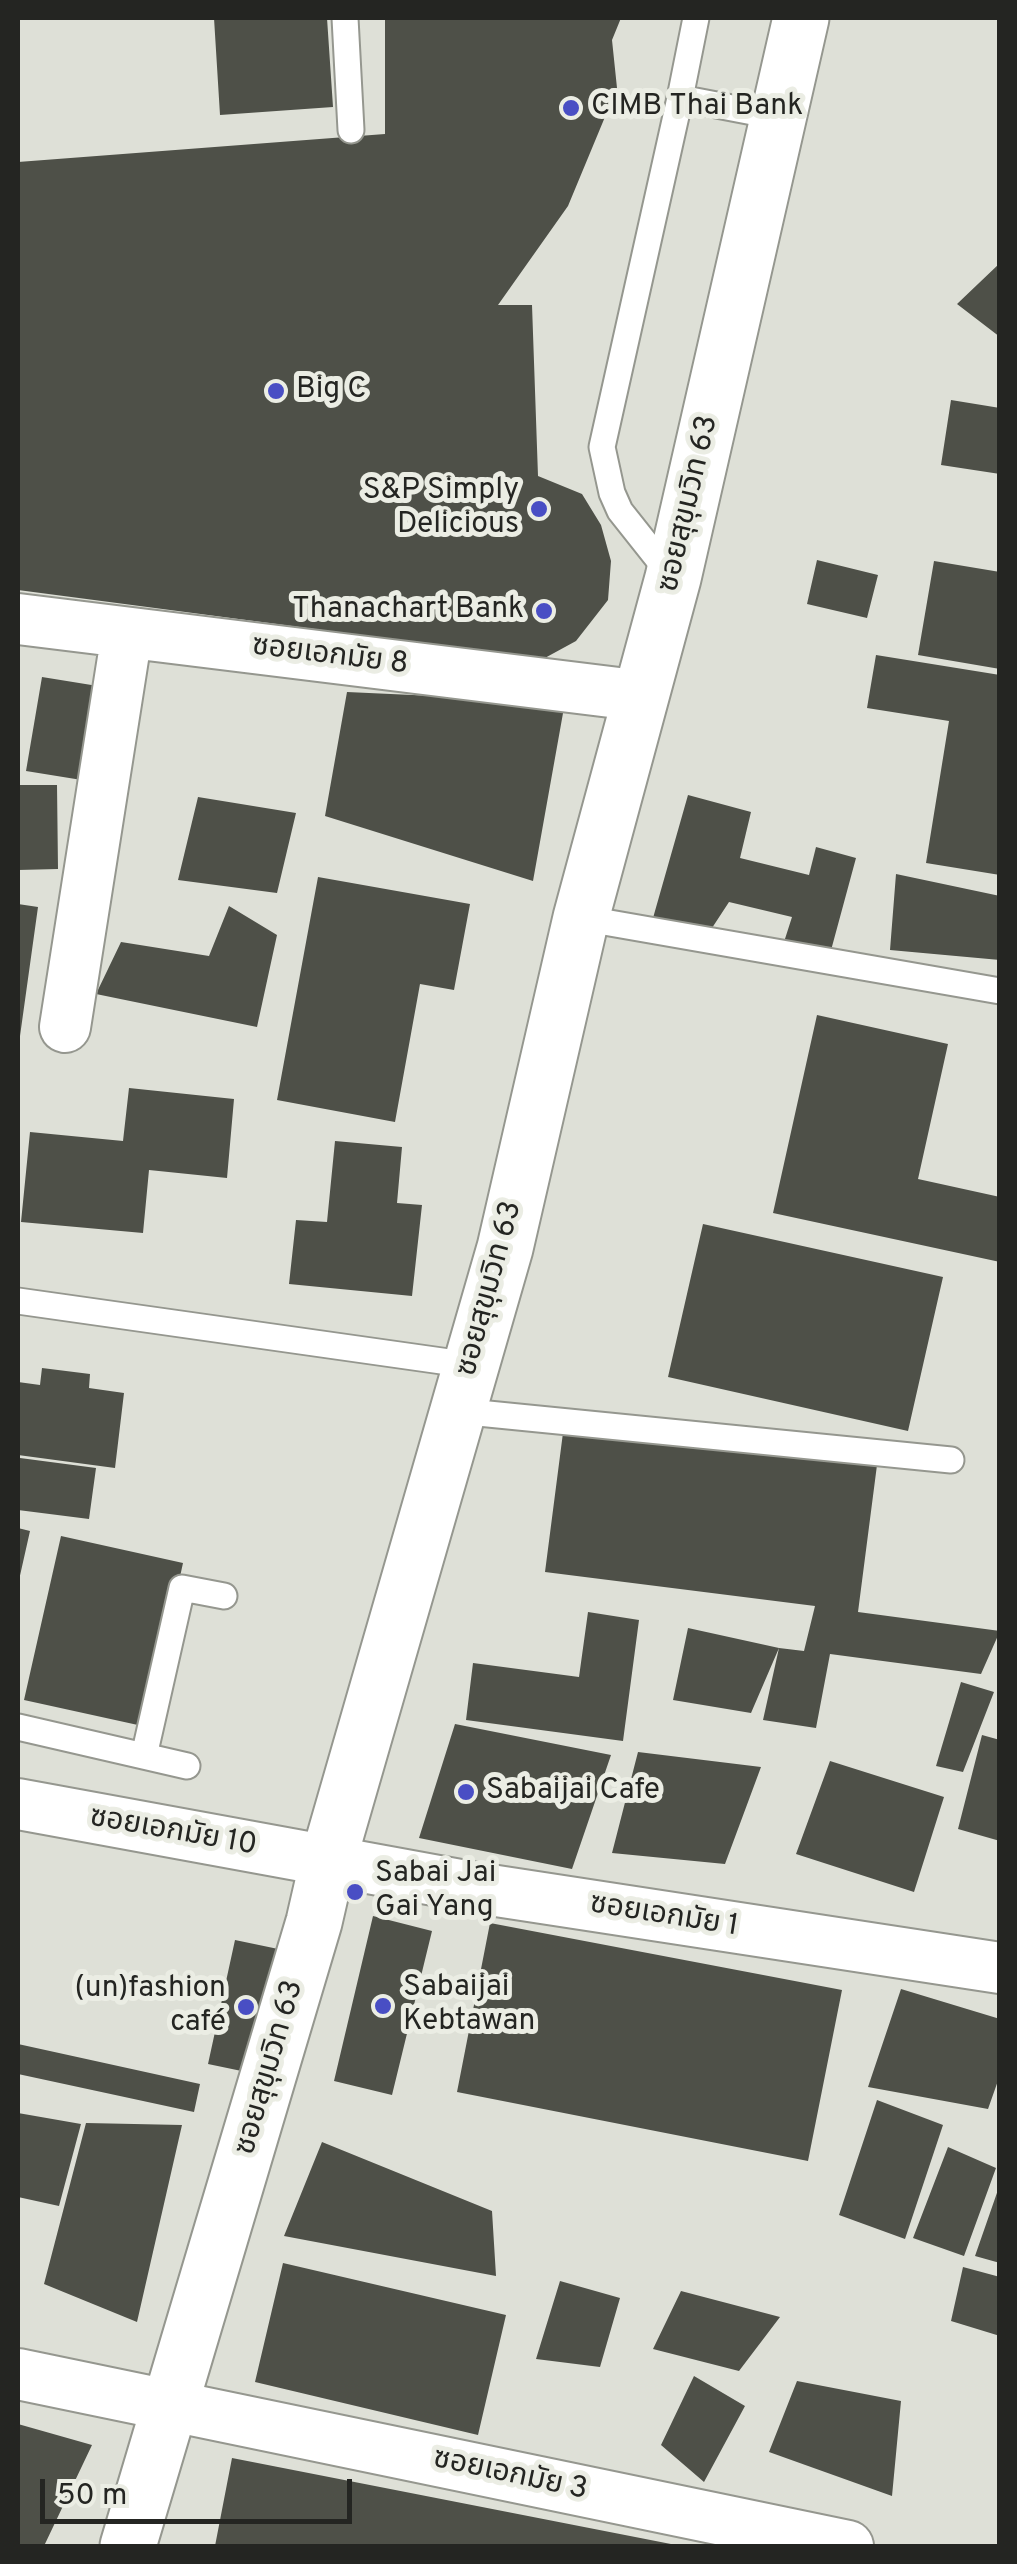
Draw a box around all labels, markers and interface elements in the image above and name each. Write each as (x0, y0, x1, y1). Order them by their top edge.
place label: CIMB Thai Bank (591, 90, 803, 126)
marker: CIMB Thai Bank (560, 97, 582, 119)
place label: Big C (296, 373, 367, 409)
marker: Big C (265, 380, 287, 402)
street label: ซอยสุขุมวิท 63 (652, 412, 728, 596)
place label: S&P Simply Delicious (363, 474, 519, 544)
marker: S&P Simply Delicious (528, 498, 550, 520)
place label: Thanachart Bank (292, 593, 524, 629)
marker: Thanachart Bank (533, 600, 555, 622)
street label: ซอยเอกมัย 8 (250, 630, 410, 684)
street label: ซอยสุขุมวิท 63 (450, 1198, 532, 1380)
place label: Sabaijai Cafe (486, 1774, 660, 1810)
marker: Sabaijai Cafe (455, 1781, 477, 1803)
street label: ซอยเอกมัย 10 (87, 1801, 259, 1865)
place label: Sabai Jai Gai Yang (375, 1857, 496, 1928)
marker: Sabai Jai Gai Yang (344, 1881, 366, 1903)
street label: ซอยเอกมัย 1 (587, 1887, 741, 1947)
place label: Sabaijai Kebtawan (403, 1971, 535, 2042)
place label: (un)fashion café (74, 1972, 226, 2042)
street label: ซอยสุขุมวิท 63 (229, 1977, 313, 2159)
marker: Sabaijai Kebtawan (372, 1995, 394, 2017)
marker: (un)fashion café (235, 1996, 257, 2018)
street label: ซอยเอกมัย 3 (430, 2442, 590, 2510)
scale bar (45, 2459, 358, 2521)
text: 50 m (57, 2478, 127, 2515)

